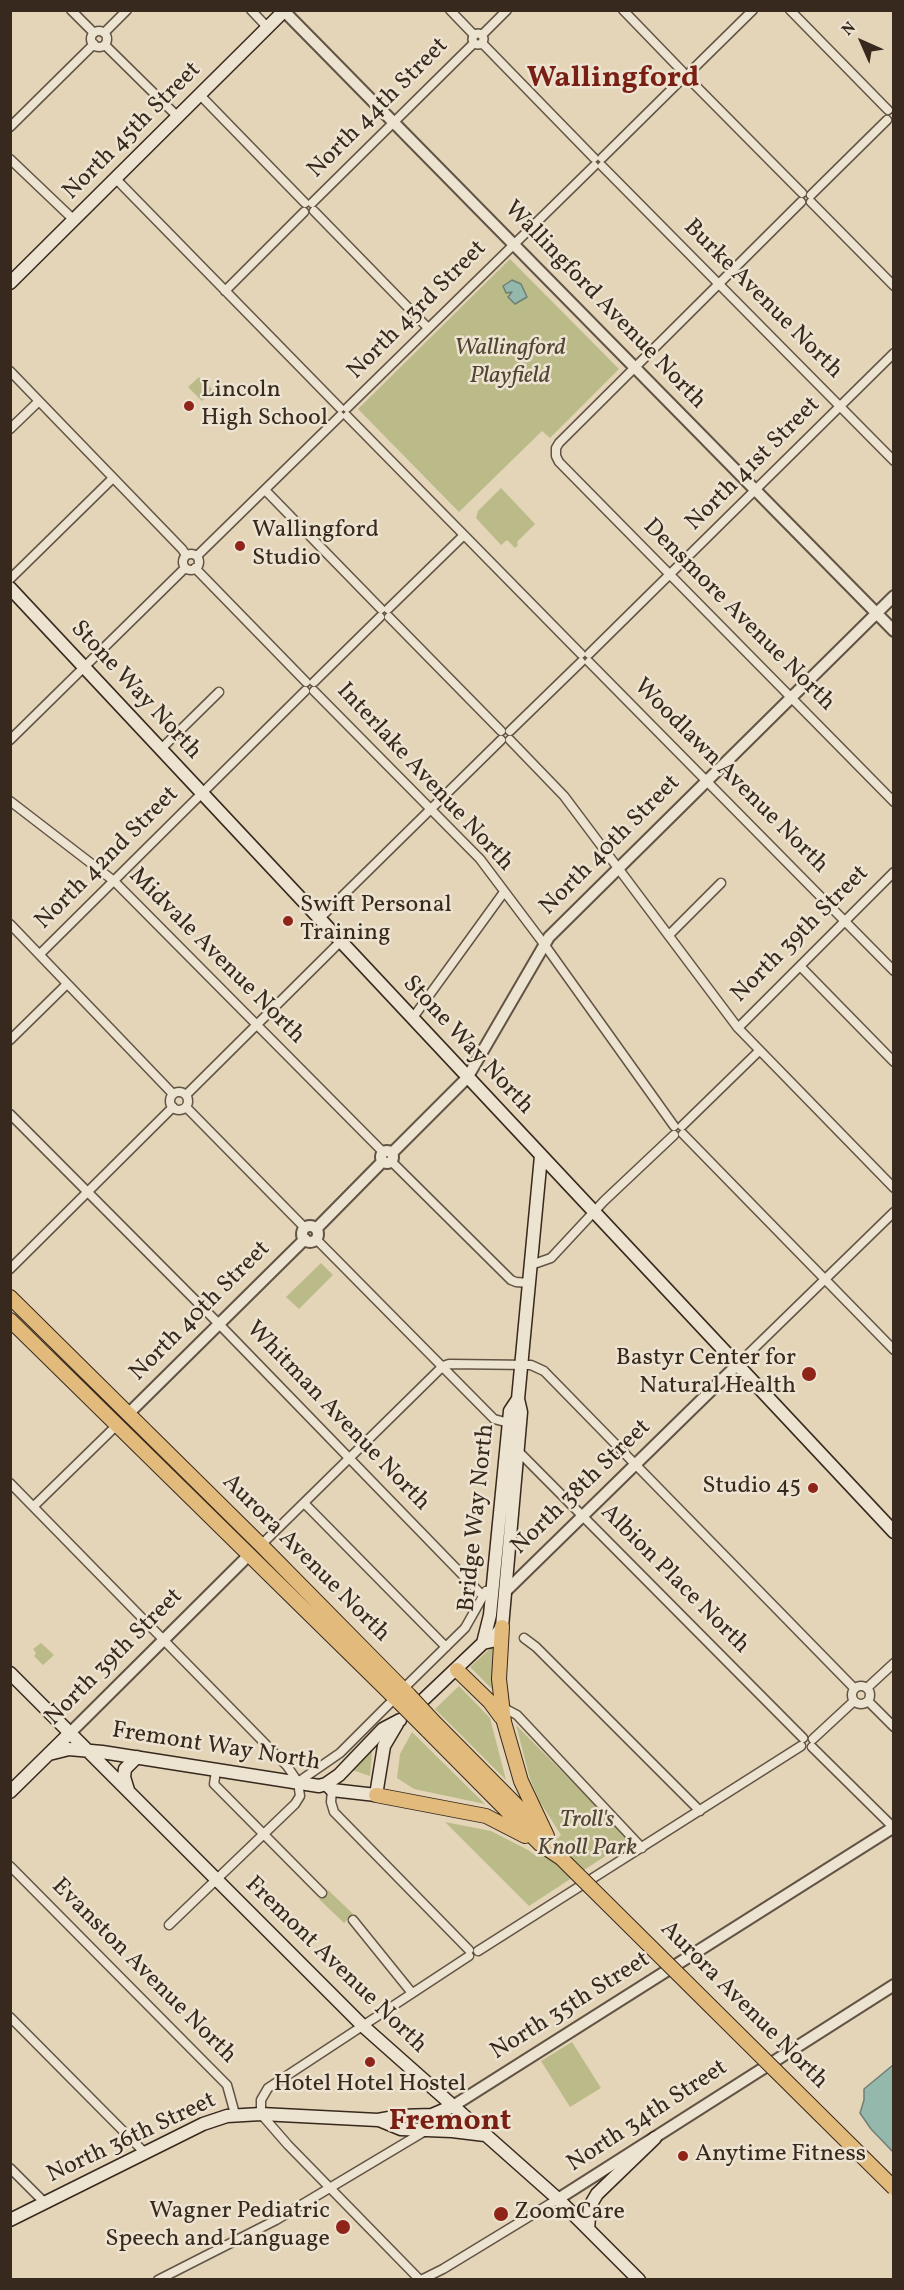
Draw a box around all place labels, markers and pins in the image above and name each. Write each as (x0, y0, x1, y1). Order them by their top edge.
place label: Lincoln High School (201, 378, 328, 434)
marker: Lincoln High School (182, 399, 196, 413)
place label: Wallingford Studio (252, 518, 379, 574)
marker: Wallingford Studio (233, 539, 247, 553)
place label: Swift Personal Training (300, 893, 452, 949)
marker: Swift Personal Training (281, 914, 295, 928)
place label: Bastyr Center for Natural Health (616, 1346, 796, 1402)
marker: Bastyr Center for Natural Health (800, 1365, 818, 1383)
place label: Studio 45 (702, 1474, 801, 1502)
marker: Studio 45 (806, 1481, 820, 1495)
marker: Hotel Hotel Hostel (363, 2055, 377, 2069)
place label: Hotel Hotel Hostel (274, 2072, 466, 2100)
place label: Anytime Fitness (695, 2142, 866, 2170)
marker: Anytime Fitness (676, 2149, 690, 2163)
place label: Wagner Pediatric Speech and Language (105, 2199, 330, 2255)
place label: ZoomCare (514, 2200, 625, 2228)
marker: ZoomCare (492, 2205, 510, 2223)
marker: Wagner Pediatric Speech and Language (334, 2218, 352, 2236)

